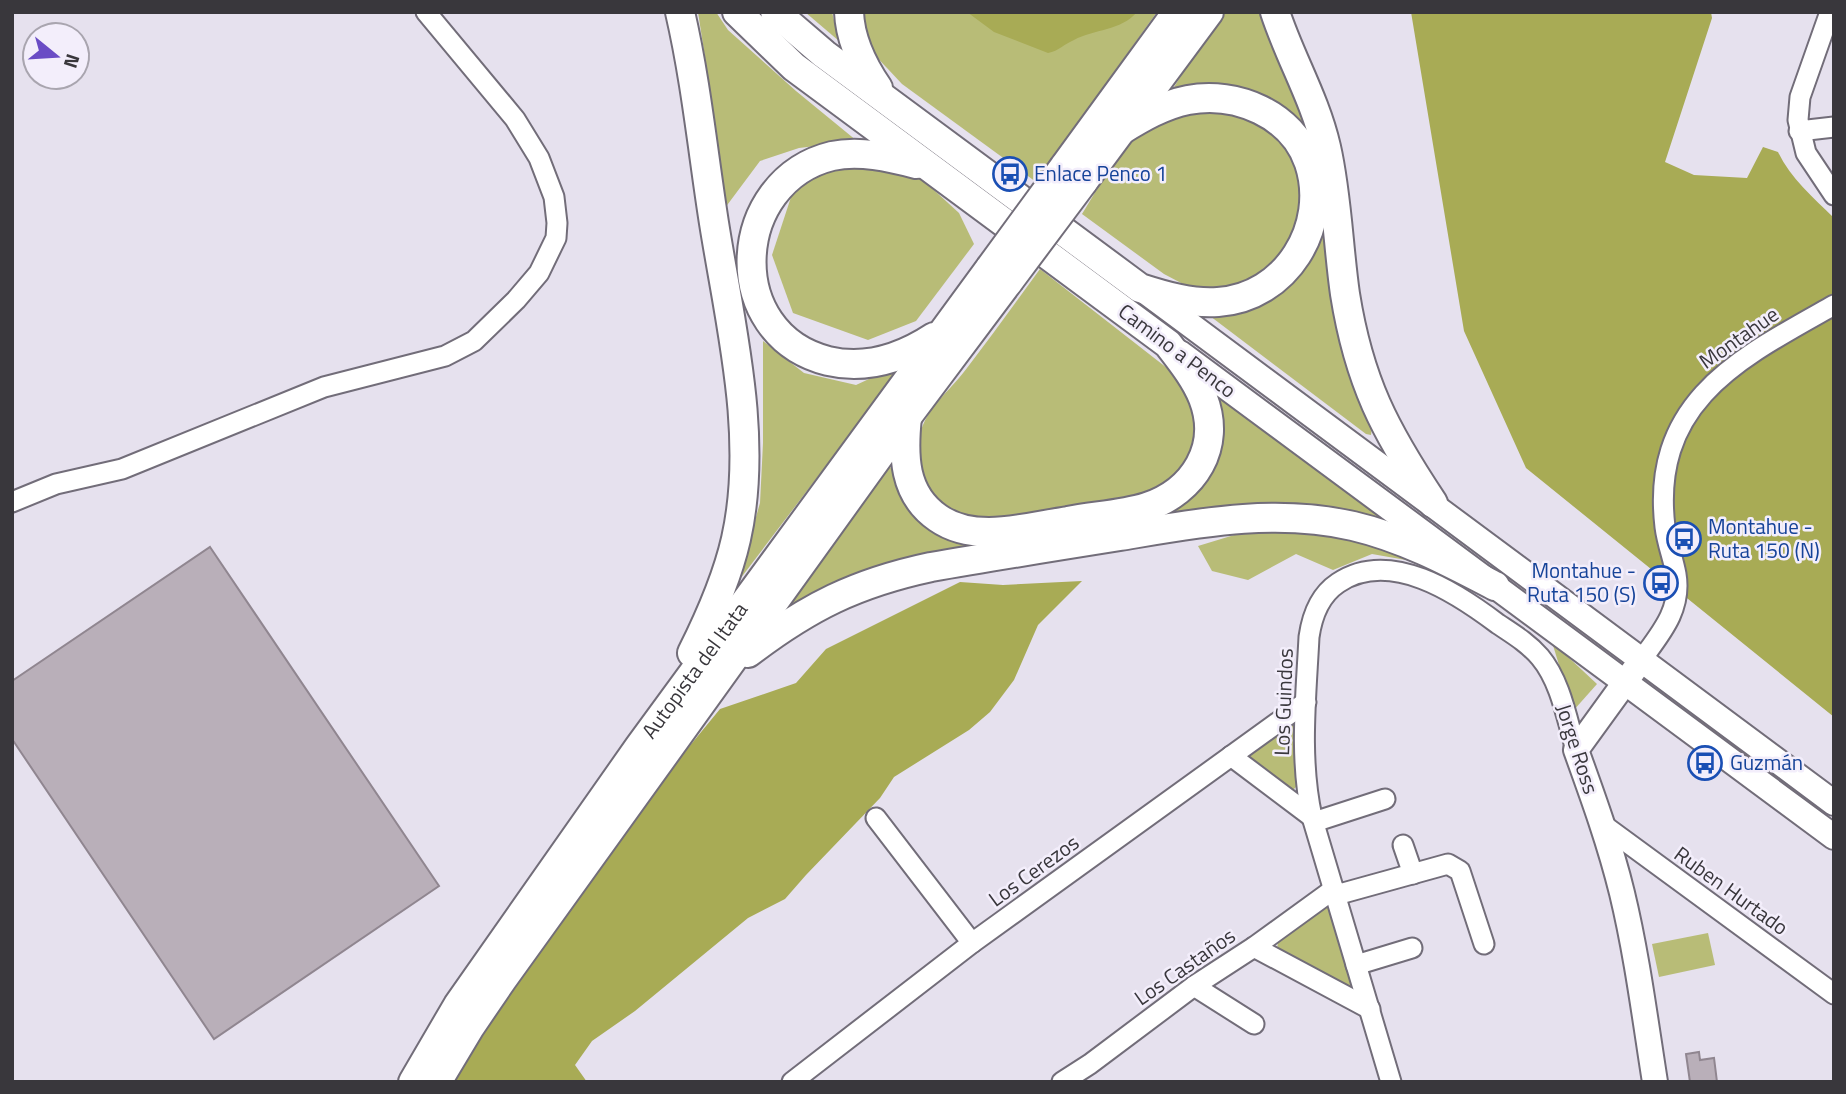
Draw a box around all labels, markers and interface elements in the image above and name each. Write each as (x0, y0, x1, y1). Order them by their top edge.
north arrow (21, 21, 91, 91)
text: N (57, 51, 88, 72)
bus stop icon: Enlace Penco 1 (991, 155, 1029, 193)
place label: Enlace Penco 1 (1034, 157, 1167, 189)
street label: Camino a Penco (1112, 295, 1243, 405)
street label: Montahue (1692, 298, 1785, 376)
place label: Montahue - Ruta 150 (N) (1708, 510, 1820, 566)
bus stop icon: Montahue - Ruta 150 (N) (1665, 520, 1703, 558)
place label: Montahue - Ruta 150 (S) (1527, 554, 1636, 610)
bus stop icon: Montahue - Ruta 150 (S) (1642, 564, 1680, 602)
street label: Autopista del Itata (633, 595, 755, 745)
street label: Los Guindos (1265, 648, 1301, 756)
street label: Jorge Ross (1548, 699, 1608, 798)
bus stop icon: Guzmán (1686, 744, 1724, 782)
place label: Guzmán (1730, 746, 1803, 778)
street label: Los Cerezos (981, 826, 1085, 914)
street label: Ruben Hurtado (1668, 838, 1795, 943)
street label: Los Castaños (1127, 919, 1242, 1013)

